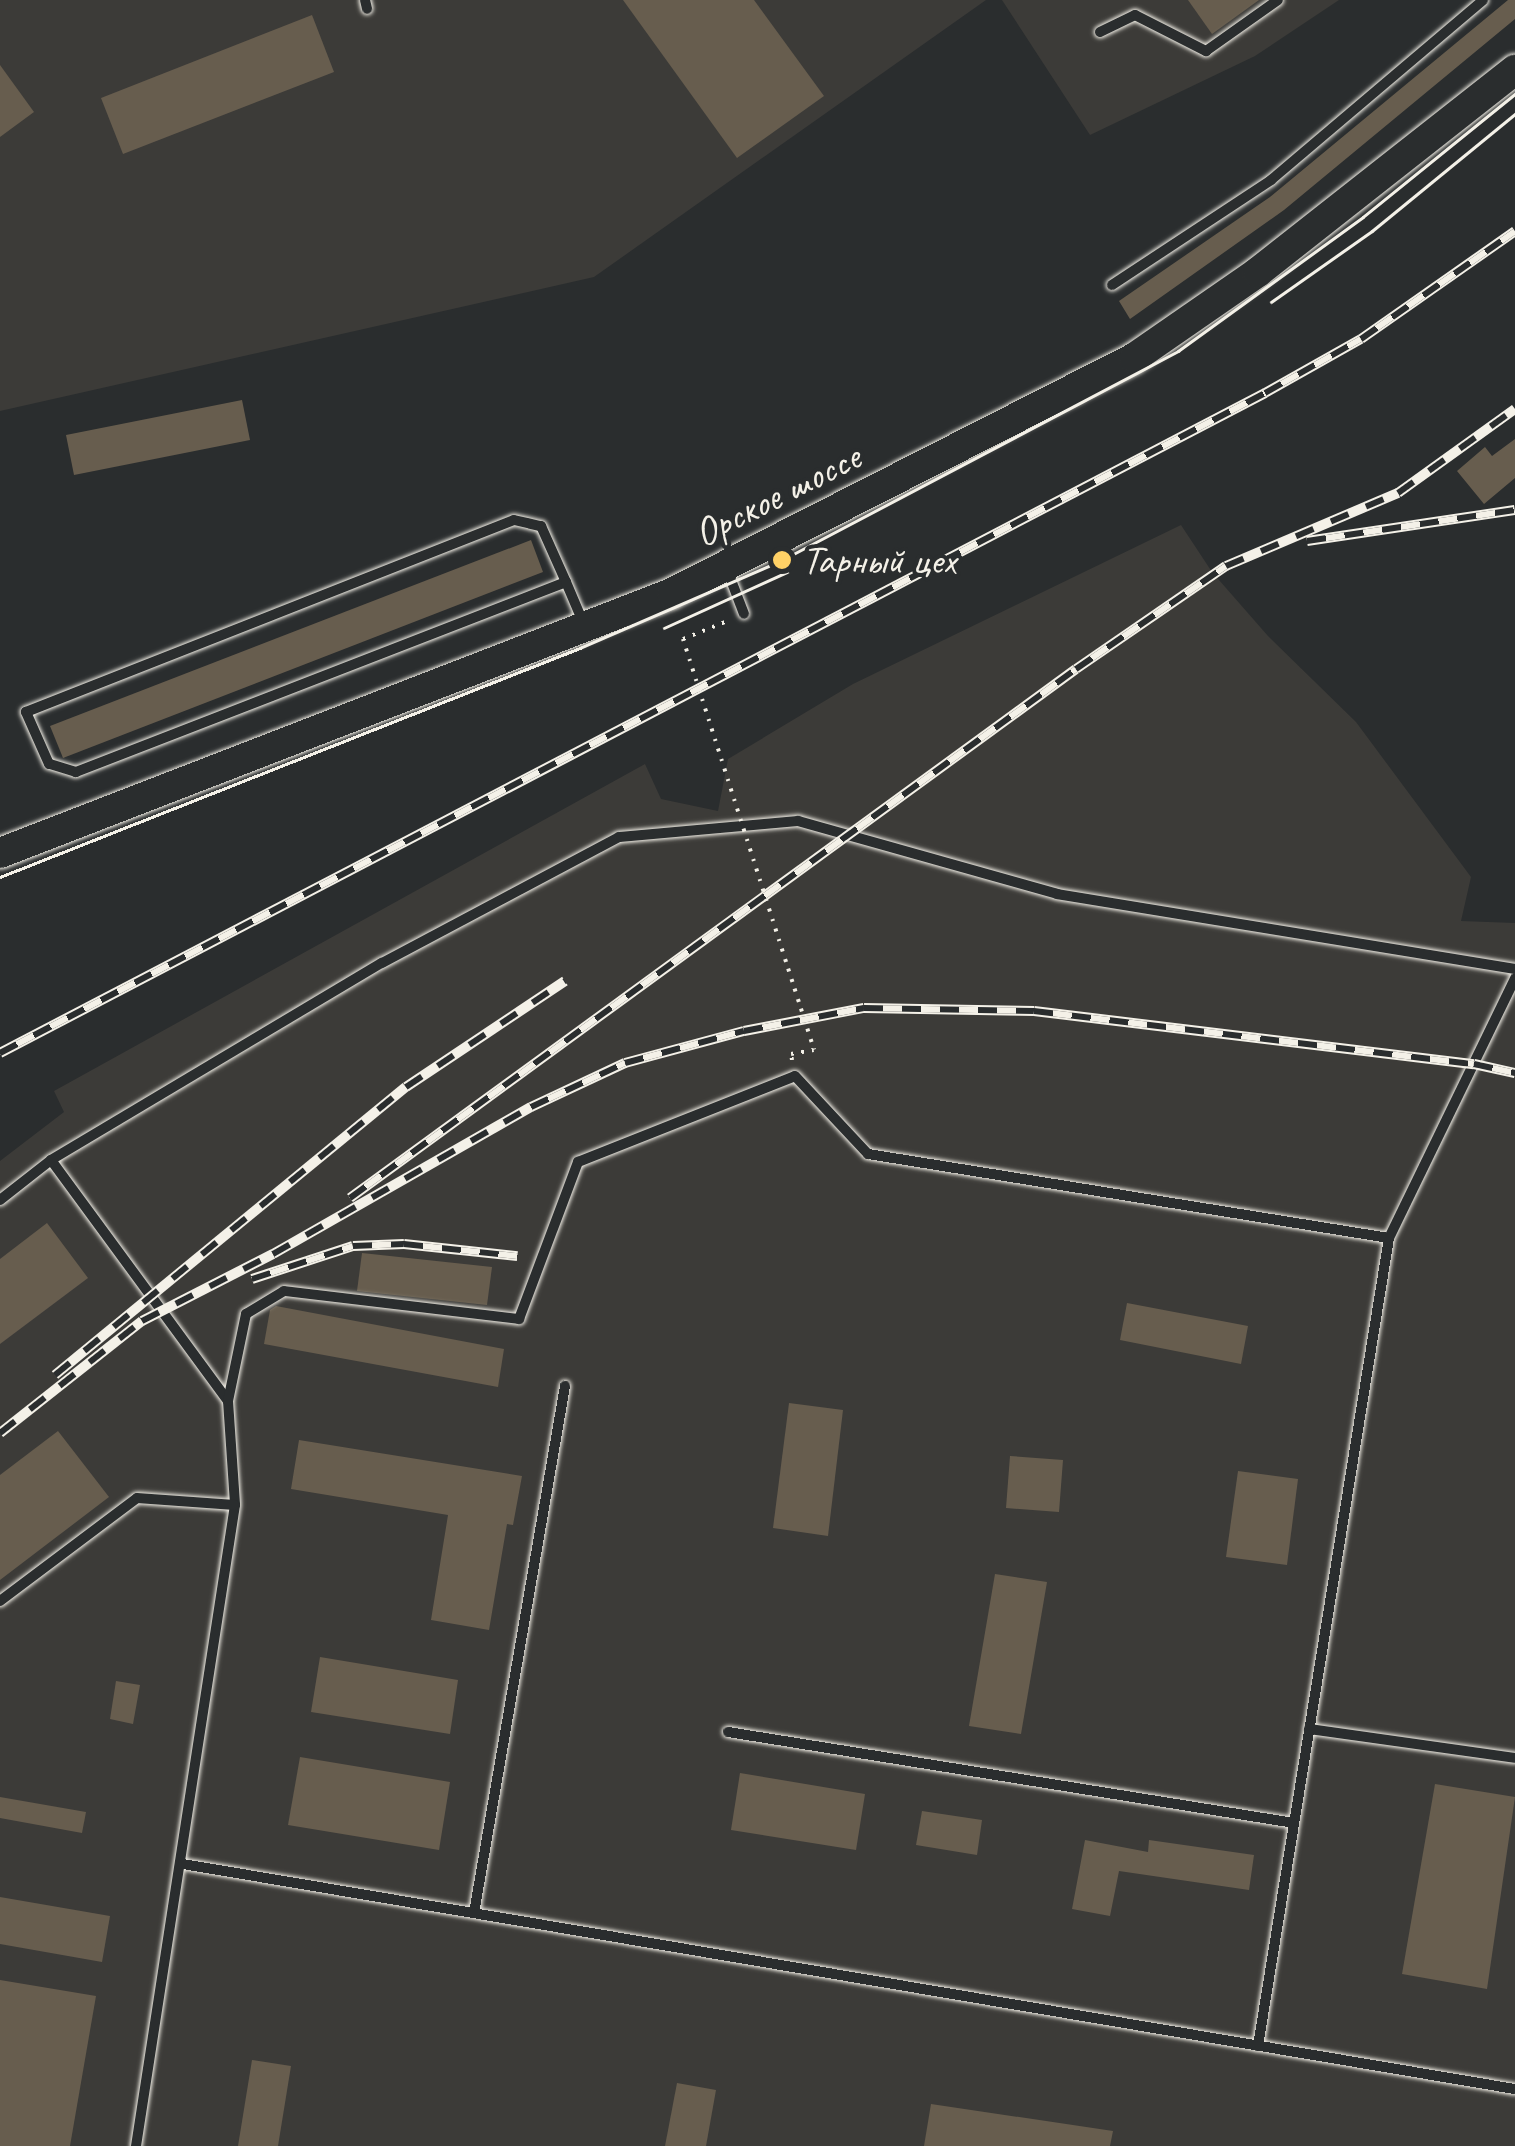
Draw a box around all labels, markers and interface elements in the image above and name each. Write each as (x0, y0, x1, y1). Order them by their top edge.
street label: Орское шоссе (686, 433, 868, 557)
place label: Тарный цех (802, 536, 956, 584)
marker: Тарный цех (771, 549, 793, 571)

